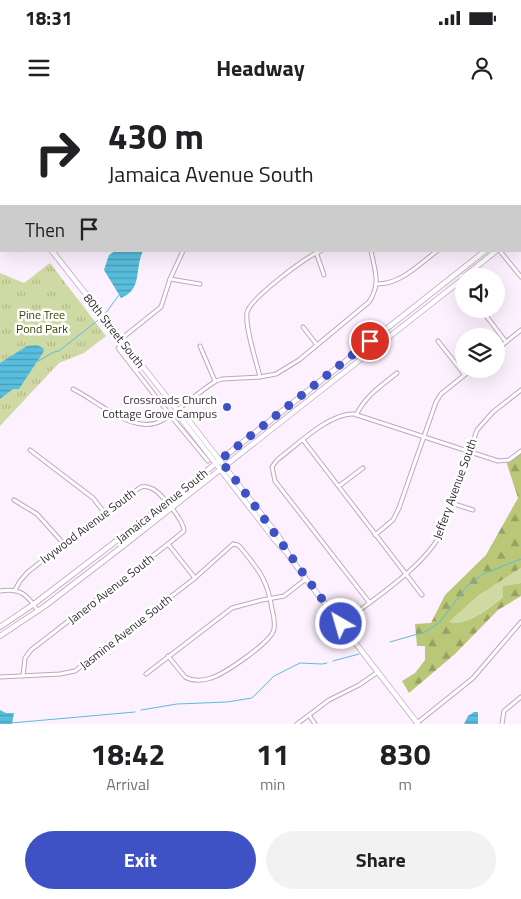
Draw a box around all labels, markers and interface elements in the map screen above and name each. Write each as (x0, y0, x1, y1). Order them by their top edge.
text: 18:31 (25, 3, 72, 32)
text: Headway (216, 51, 305, 85)
icon: menu (25, 54, 53, 82)
icon: person (468, 54, 496, 82)
text: 430 m (108, 109, 204, 163)
icon: right (25, 120, 90, 185)
text: Jamaica Avenue South (108, 157, 313, 191)
text: Then (25, 215, 65, 244)
icon: arrive (75, 215, 103, 243)
map controls (455, 268, 505, 378)
button: sound (455, 268, 505, 318)
street label: 80th Street South (79, 289, 150, 372)
park label: Pine Tree Pond Park (16, 305, 68, 338)
pin (349, 320, 391, 362)
icon: arrive (356, 327, 384, 355)
button: layers (455, 328, 505, 378)
place label: Crossroads Church Cottage Grove Campus (102, 390, 217, 423)
marker: Crossroads Church Cottage Grove Campus (221, 401, 233, 413)
street label: Jeffery Avenue South (427, 436, 482, 542)
street label: Jamaica Avenue South (112, 464, 212, 548)
street label: Ivywood Avenue South (36, 483, 139, 568)
street label: Janero Avenue South (63, 549, 158, 628)
street label: Jasmine Avenue South (75, 589, 176, 674)
position arrow (314, 597, 366, 649)
text: 18:42 (91, 731, 165, 777)
text: 11 (256, 731, 290, 777)
text: 830 (380, 731, 430, 777)
text: Arrival (106, 772, 150, 796)
text: min (260, 772, 285, 796)
text: m (399, 772, 412, 796)
button: Exit (25, 831, 256, 889)
button: Share (266, 831, 496, 889)

